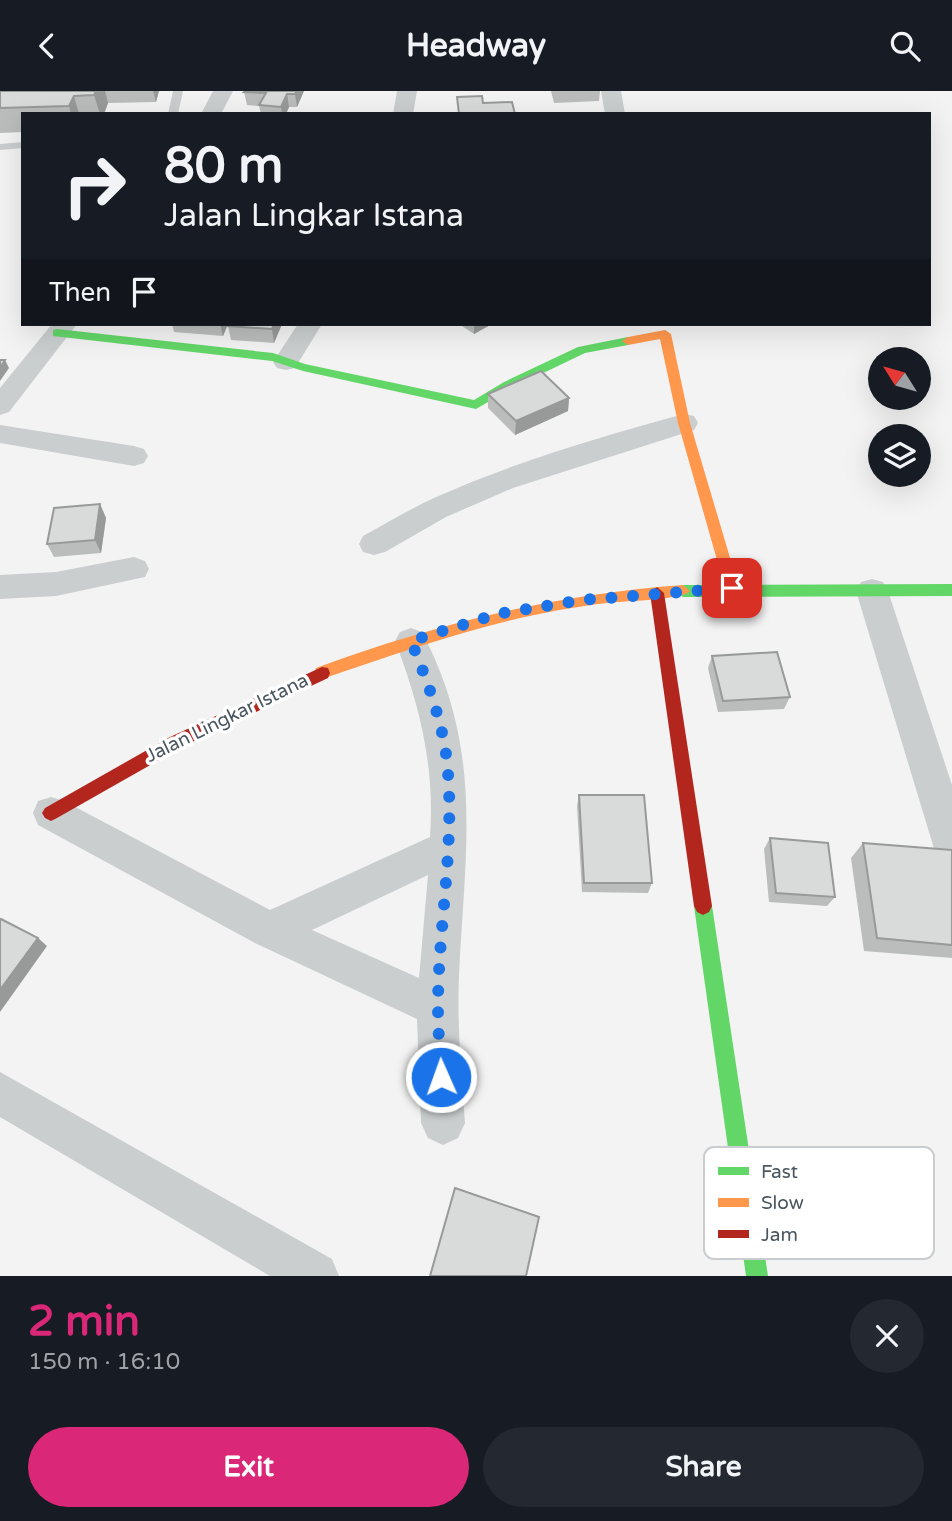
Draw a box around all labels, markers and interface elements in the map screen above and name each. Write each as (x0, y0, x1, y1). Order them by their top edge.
icon: back (28, 27, 66, 65)
text: Headway (406, 27, 546, 65)
icon: search (886, 27, 924, 65)
text: 80 m (164, 137, 283, 196)
icon: right (49, 140, 140, 231)
text: Jalan Lingkar Istana (164, 197, 464, 235)
icon: arrive (125, 273, 163, 311)
text: Then (49, 277, 111, 308)
north arrow (868, 347, 931, 409)
map controls (868, 347, 931, 487)
button: layers (868, 424, 931, 487)
pin (702, 558, 762, 618)
icon: arrive (713, 569, 751, 607)
street label: Jalan Lingkar Istana (142, 669, 312, 767)
position arrow (404, 1040, 478, 1114)
legend (704, 1147, 934, 1259)
text: Fast (761, 1161, 798, 1183)
text: Slow (761, 1192, 804, 1214)
text: Jam (761, 1224, 798, 1246)
text: 2 min (28, 1296, 140, 1347)
button: close (850, 1299, 924, 1373)
text: 150 m · 16:10 (28, 1348, 180, 1376)
button: Exit (28, 1427, 469, 1507)
button: Share (483, 1427, 924, 1507)

